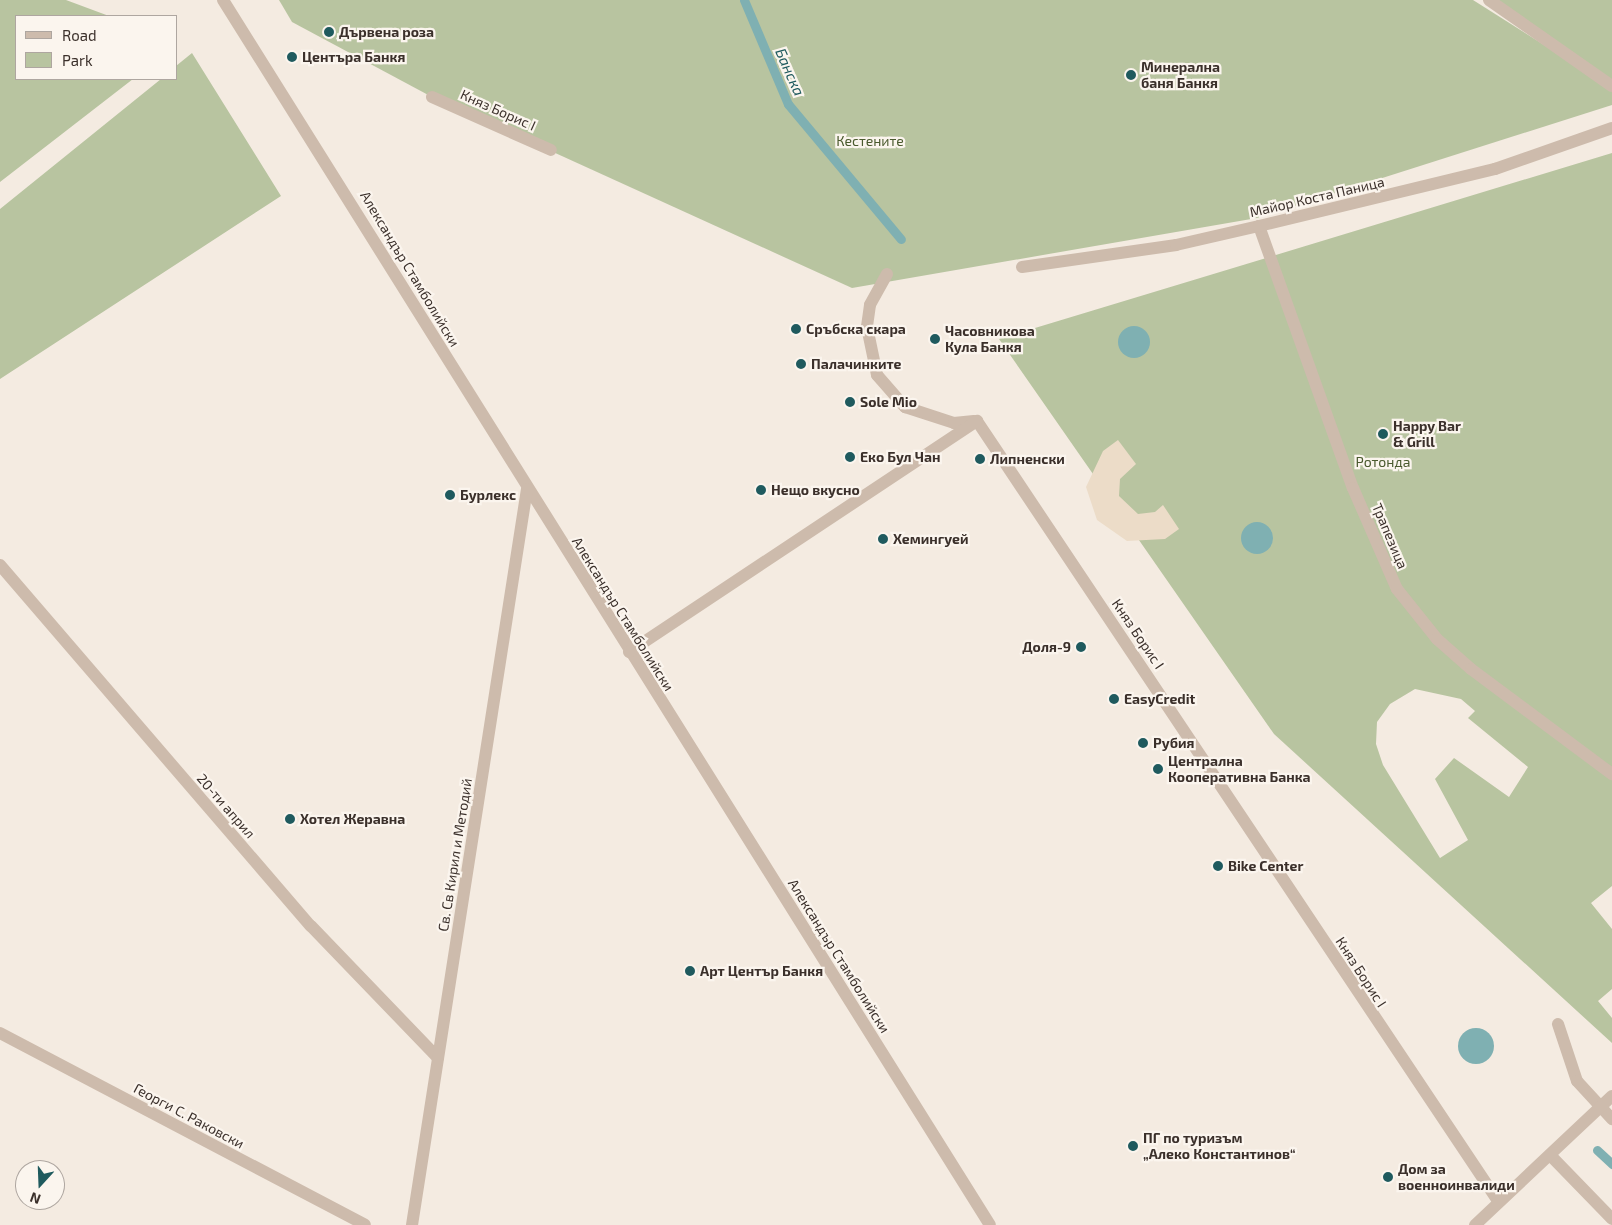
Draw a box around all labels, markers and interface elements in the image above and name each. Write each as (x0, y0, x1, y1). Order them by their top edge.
legend (15, 15, 178, 80)
place label: Дървена роза (339, 24, 434, 40)
text: Road (62, 26, 97, 44)
marker: Дървена роза (323, 26, 335, 38)
water label: Банска (772, 45, 808, 99)
place label: Центъра Банкя (302, 49, 405, 65)
text: Park (62, 51, 93, 69)
marker: Центъра Банкя (286, 51, 298, 63)
place label: Минерална баня Банкя (1141, 59, 1220, 92)
marker: Минерална баня Банкя (1125, 69, 1137, 81)
street label: Княз Борис I (458, 86, 538, 134)
park label: Кестените (836, 133, 904, 149)
street label: Майор Коста Паница (1248, 173, 1386, 221)
street label: Александър Стамболийски (357, 188, 463, 350)
place label: Сръбска скара (806, 321, 906, 337)
marker: Сръбска скара (790, 323, 802, 335)
place label: Часовникова Кула Банкя (945, 323, 1035, 356)
marker: Часовникова Кула Банкя (929, 333, 941, 345)
place label: Палачинките (811, 356, 902, 372)
marker: Палачинките (795, 358, 807, 370)
place label: Sole Mio (860, 394, 917, 410)
marker: Sole Mio (844, 396, 856, 408)
place label: Happy Bar & Grill (1393, 418, 1461, 451)
marker: Happy Bar & Grill (1377, 428, 1389, 440)
place label: Еко Бул Чан (860, 449, 940, 465)
marker: Еко Бул Чан (844, 451, 856, 463)
place label: Липненски (990, 451, 1065, 467)
marker: Липненски (974, 453, 986, 465)
park label: Ротонда (1356, 454, 1410, 470)
place label: Нещо вкусно (771, 482, 860, 498)
marker: Нещо вкусно (755, 484, 767, 496)
place label: Бурлекс (460, 487, 516, 503)
marker: Бурлекс (444, 489, 456, 501)
street label: Трапезица (1369, 501, 1411, 571)
place label: Хемингуей (893, 531, 969, 547)
marker: Хемингуей (877, 533, 889, 545)
street label: Александър Стамболийски (569, 534, 677, 694)
street label: Княз Борис I (1108, 596, 1168, 672)
place label: Доля-9 (1022, 639, 1071, 655)
marker: Доля-9 (1075, 641, 1087, 653)
place label: EasyCredit (1124, 691, 1195, 707)
marker: EasyCredit (1108, 693, 1120, 705)
place label: Рубия (1153, 735, 1194, 751)
marker: Рубия (1137, 737, 1149, 749)
place label: Централна Кооперативна Банка (1168, 753, 1311, 786)
marker: Централна Кооперативна Банка (1152, 763, 1164, 775)
street label: 20-ти април (193, 770, 259, 842)
street label: Св. Св Кирил и Методий (435, 777, 475, 933)
place label: Хотел Жеравна (300, 811, 405, 827)
marker: Хотел Жеравна (284, 813, 296, 825)
place label: Bike Center (1228, 858, 1303, 874)
marker: Bike Center (1212, 860, 1224, 872)
street label: Александър Стамболийски (785, 876, 893, 1036)
street label: Княз Борис I (1332, 934, 1390, 1010)
place label: Арт Център Банкя (700, 963, 823, 979)
marker: Арт Център Банкя (684, 965, 696, 977)
street label: Георги С. Раковски (131, 1080, 247, 1152)
place label: ПГ по туризъм „Алеко Константинов“ (1143, 1130, 1296, 1162)
marker: ПГ по туризъм „Алеко Константинов“ (1127, 1140, 1139, 1152)
north arrow (15, 1160, 65, 1210)
place label: Дом за военноинвалиди (1398, 1161, 1515, 1194)
marker: Дом за военноинвалиди (1382, 1171, 1394, 1183)
text: N (27, 1189, 43, 1208)

